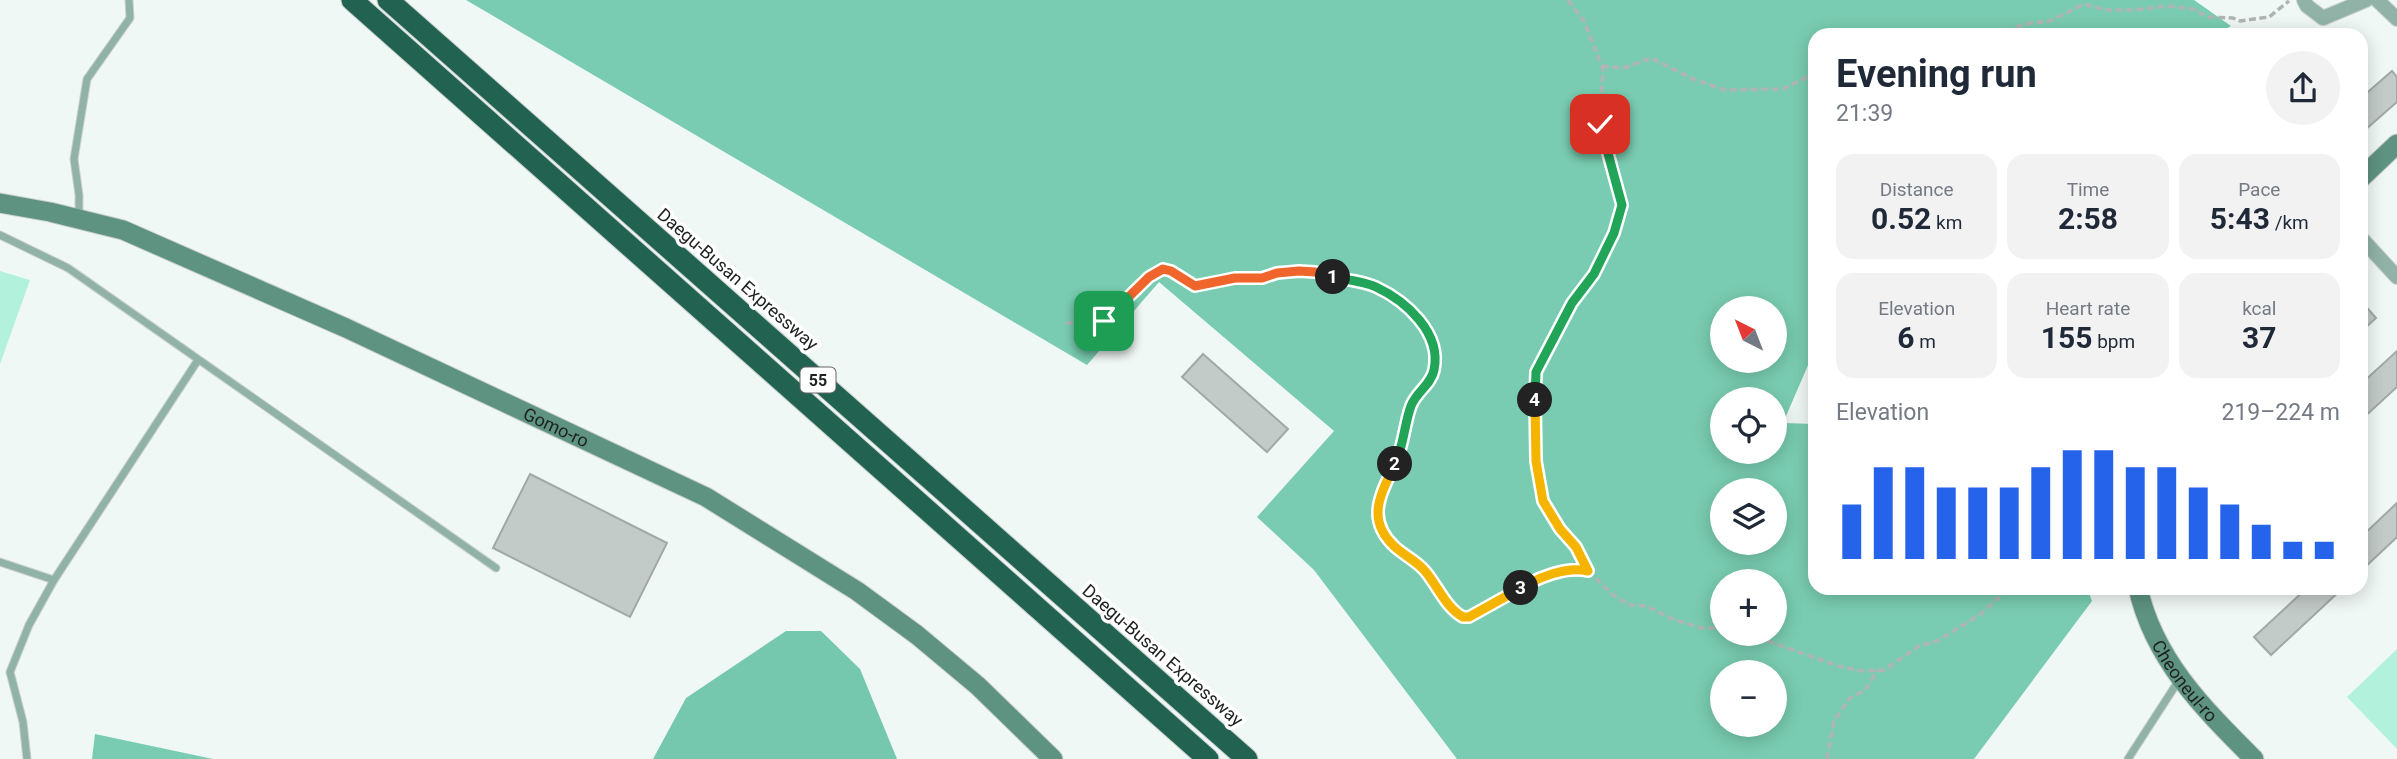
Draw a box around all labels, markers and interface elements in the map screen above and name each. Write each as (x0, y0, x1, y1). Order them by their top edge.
button: share (2266, 51, 2340, 125)
text: Evening run (1836, 52, 2037, 96)
pin (1570, 94, 1630, 154)
text: 21:39 (1836, 100, 1893, 127)
icon: check (1581, 105, 1619, 143)
text: Distance (1880, 178, 1954, 201)
text: Time (2067, 178, 2109, 201)
text: Pace (2238, 178, 2280, 201)
text: 0.52 (1871, 201, 1931, 236)
text: 2:58 (2058, 201, 2118, 236)
text: 5:43 (2210, 201, 2270, 236)
street label: Daegu-Busan Expressway (653, 204, 823, 355)
text: km (1931, 211, 1962, 234)
text: /km (2270, 211, 2309, 234)
pin: 1 (1316, 260, 1350, 294)
text: 1 (1327, 265, 1338, 288)
pin (1074, 291, 1134, 351)
north arrow (1710, 296, 1787, 373)
map controls (1710, 296, 1787, 737)
text: Elevation (1878, 297, 1955, 320)
text: Heart rate (2046, 297, 2130, 320)
text: kcal (2242, 297, 2277, 320)
icon: arrive (1085, 302, 1123, 340)
text: 6 (1897, 320, 1915, 355)
text: 155 (2041, 320, 2092, 355)
text: 37 (2242, 320, 2277, 355)
text: m (1915, 330, 1936, 353)
text: bpm (2092, 330, 2135, 353)
road number: 55 (800, 368, 836, 392)
pin: 4 (1518, 382, 1552, 418)
button: locate (1710, 387, 1787, 464)
text: 4 (1529, 388, 1540, 411)
text: Elevation (1836, 399, 1929, 426)
text: 219–224 m (2221, 399, 2340, 426)
street label: Gomo-ro (520, 402, 592, 451)
pin: 2 (1378, 447, 1412, 482)
text: 2 (1389, 452, 1400, 475)
button: layers (1710, 478, 1787, 555)
button: + (1710, 569, 1787, 646)
pin: 3 (1504, 570, 1538, 606)
text: 3 (1515, 576, 1526, 599)
street label: Daegu-Busan Expressway (1078, 580, 1248, 731)
street label: Cheoneul-ro (2148, 636, 2222, 726)
button: − (1710, 660, 1787, 737)

